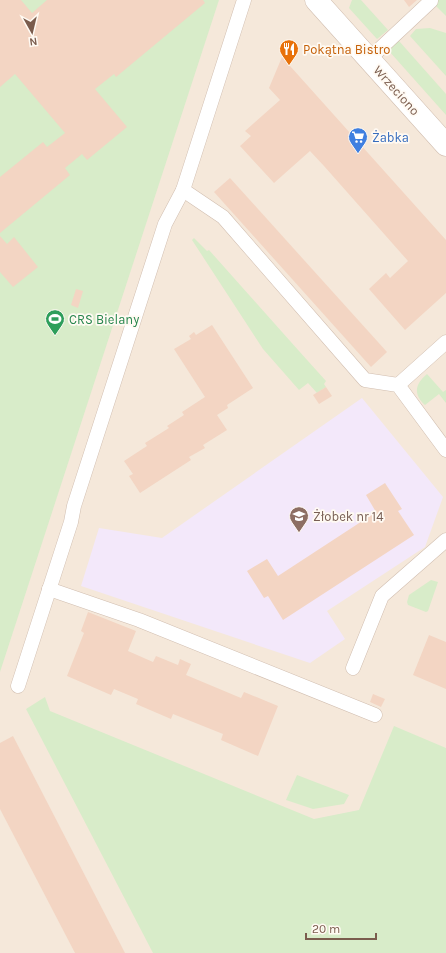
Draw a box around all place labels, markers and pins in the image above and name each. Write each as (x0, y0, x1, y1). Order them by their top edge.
restaurant icon: Pokątna Bistro (278, 38, 300, 66)
place label: Pokątna Bistro (303, 42, 390, 57)
supermarket icon: Żabka (347, 126, 369, 154)
place label: Żabka (372, 130, 409, 145)
sports icon: CRS Bielany (44, 308, 66, 336)
place label: CRS Bielany (69, 312, 139, 327)
school or university icon: Żłobek nr 14 (288, 505, 310, 533)
place label: Żłobek nr 14 (313, 509, 383, 524)

